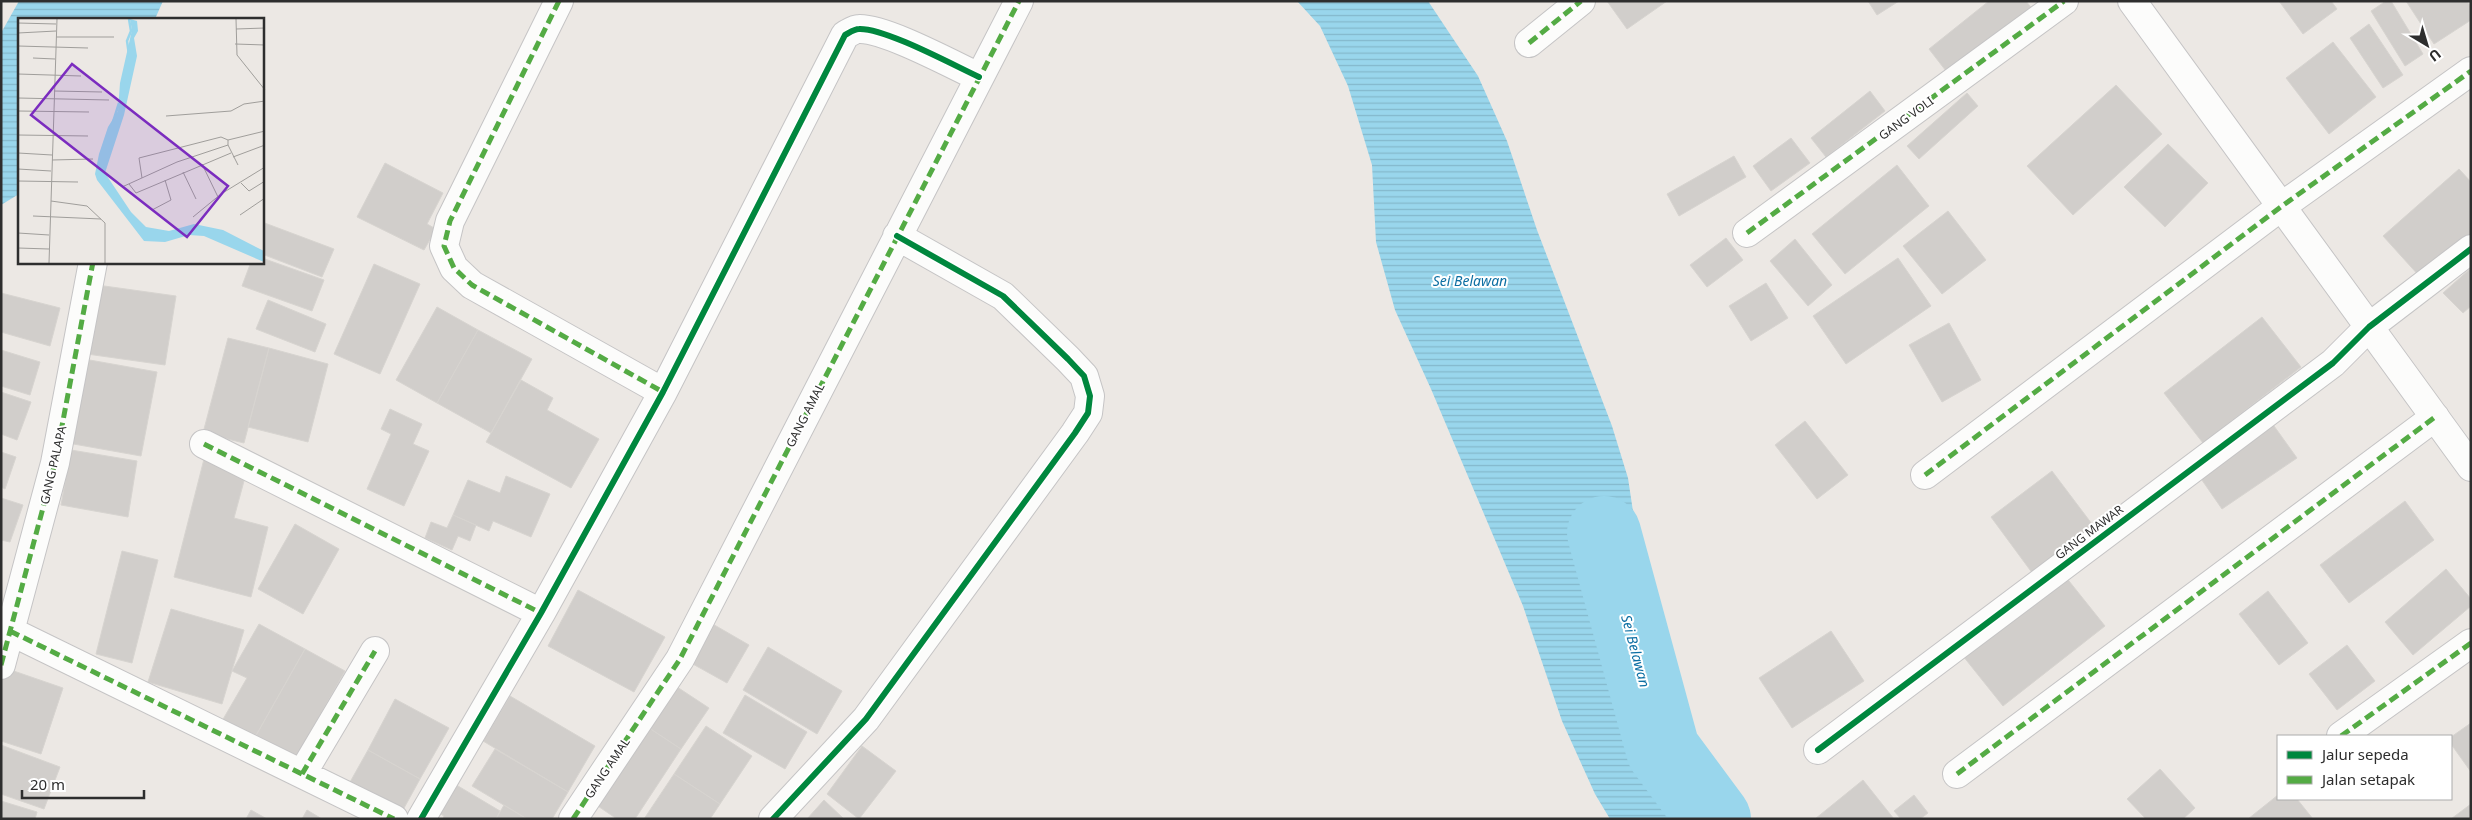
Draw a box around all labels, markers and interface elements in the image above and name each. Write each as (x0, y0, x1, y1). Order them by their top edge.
inset map (18, 18, 264, 264)
north arrow (2402, 20, 2452, 70)
text: U (2425, 45, 2445, 66)
street label: GANG VOLI (1875, 92, 1937, 144)
water label: Sei Belawan (1433, 271, 1507, 290)
street label: GANG AMAL (782, 380, 828, 450)
street label: GANG PALAPA (36, 424, 70, 506)
street label: GANG MAWAR (2051, 500, 2127, 563)
water label: Sei Belawan (1617, 613, 1655, 689)
street label: GANG AMAL (580, 734, 634, 802)
legend (2277, 735, 2452, 800)
text: Jalur sepeda (2320, 744, 2409, 764)
scale bar (22, 768, 145, 800)
text: Jalan setapak (2320, 769, 2415, 789)
text: 20 m (30, 774, 65, 794)

